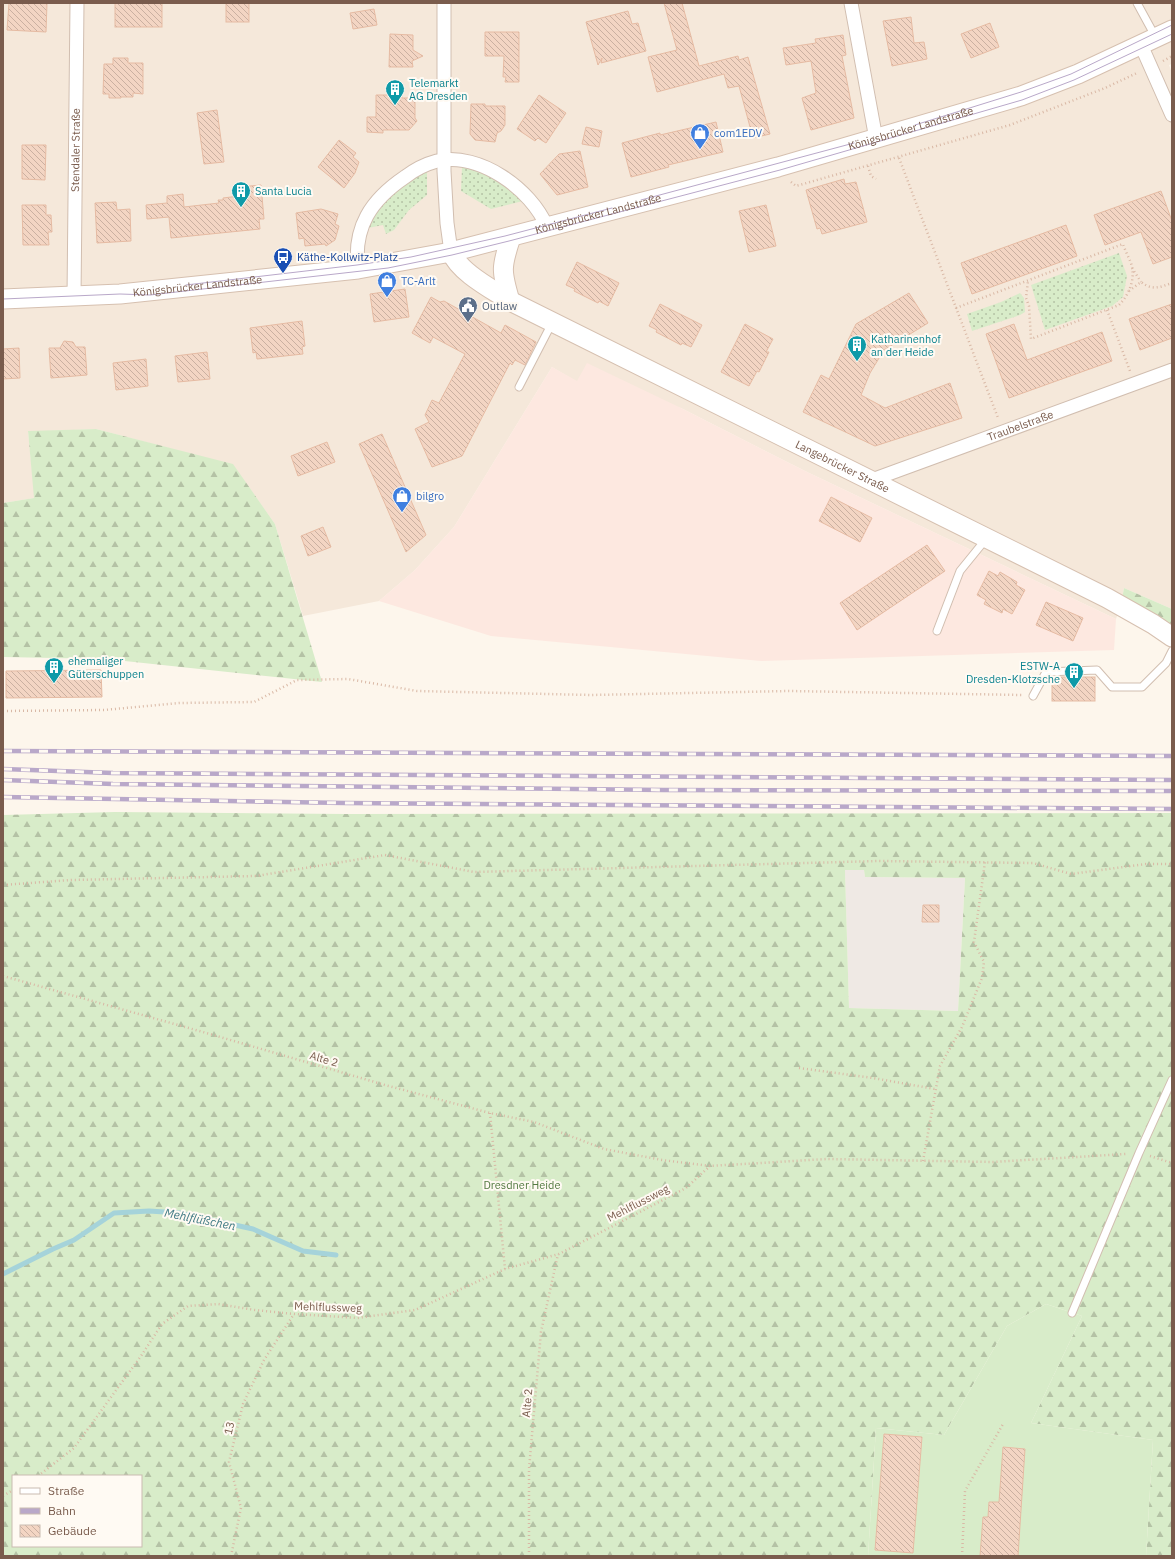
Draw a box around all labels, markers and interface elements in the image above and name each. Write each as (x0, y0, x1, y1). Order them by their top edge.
place label: Telemarkt AG Dresden (409, 76, 468, 103)
building icon: Telemarkt AG Dresden (384, 78, 406, 106)
street label: Königsbrücker Landstraße (846, 103, 975, 153)
street label: Stendaler Straße (68, 108, 83, 192)
shop icon: com1EDV (689, 122, 711, 150)
place label: com1EDV (714, 126, 762, 140)
building icon: Santa Lucia (230, 180, 252, 208)
place label: Santa Lucia (255, 184, 312, 198)
street label: Königsbrücker Landstraße (534, 191, 663, 237)
bus stop icon: Käthe-Kollwitz-Platz (272, 246, 294, 274)
place label: Käthe-Kollwitz-Platz (297, 250, 398, 264)
shop icon: TC-Arlt (376, 270, 398, 298)
street label: Königsbrücker Landstraße (132, 272, 263, 300)
place label: TC-Arlt (401, 274, 436, 288)
public building icon: Outlaw (457, 295, 479, 323)
place label: Outlaw (482, 299, 518, 313)
place label: Katharinenhof an der Heide (871, 332, 941, 359)
building icon: Katharinenhof an der Heide (846, 334, 868, 362)
street label: Traubelstraße (985, 407, 1055, 444)
street label: Langebrücker Straße (793, 437, 892, 496)
shop icon: bilgro (391, 485, 413, 513)
place label: bilgro (416, 489, 444, 503)
place label: ehemaliger Güterschuppen (68, 654, 144, 681)
building icon: ehemaliger Güterschuppen (43, 656, 65, 684)
place label: ESTW-A Dresden-Klotzsche (966, 659, 1060, 686)
building icon: ESTW-A Dresden-Klotzsche (1063, 661, 1085, 689)
street label: Alte 2 (308, 1048, 340, 1070)
park label: Dresdner Heide (483, 1178, 561, 1192)
street label: Mehlflussweg (605, 1181, 672, 1225)
water label: Mehlflüßchen (163, 1205, 237, 1233)
street label: Mehlflussweg (294, 1299, 362, 1315)
street label: Alte 2 (519, 1388, 535, 1418)
street label: 13 (221, 1420, 237, 1436)
legend (12, 1475, 142, 1547)
text: Straße (48, 1483, 85, 1498)
text: Bahn (48, 1503, 76, 1518)
text: Gebäude (48, 1523, 97, 1538)

